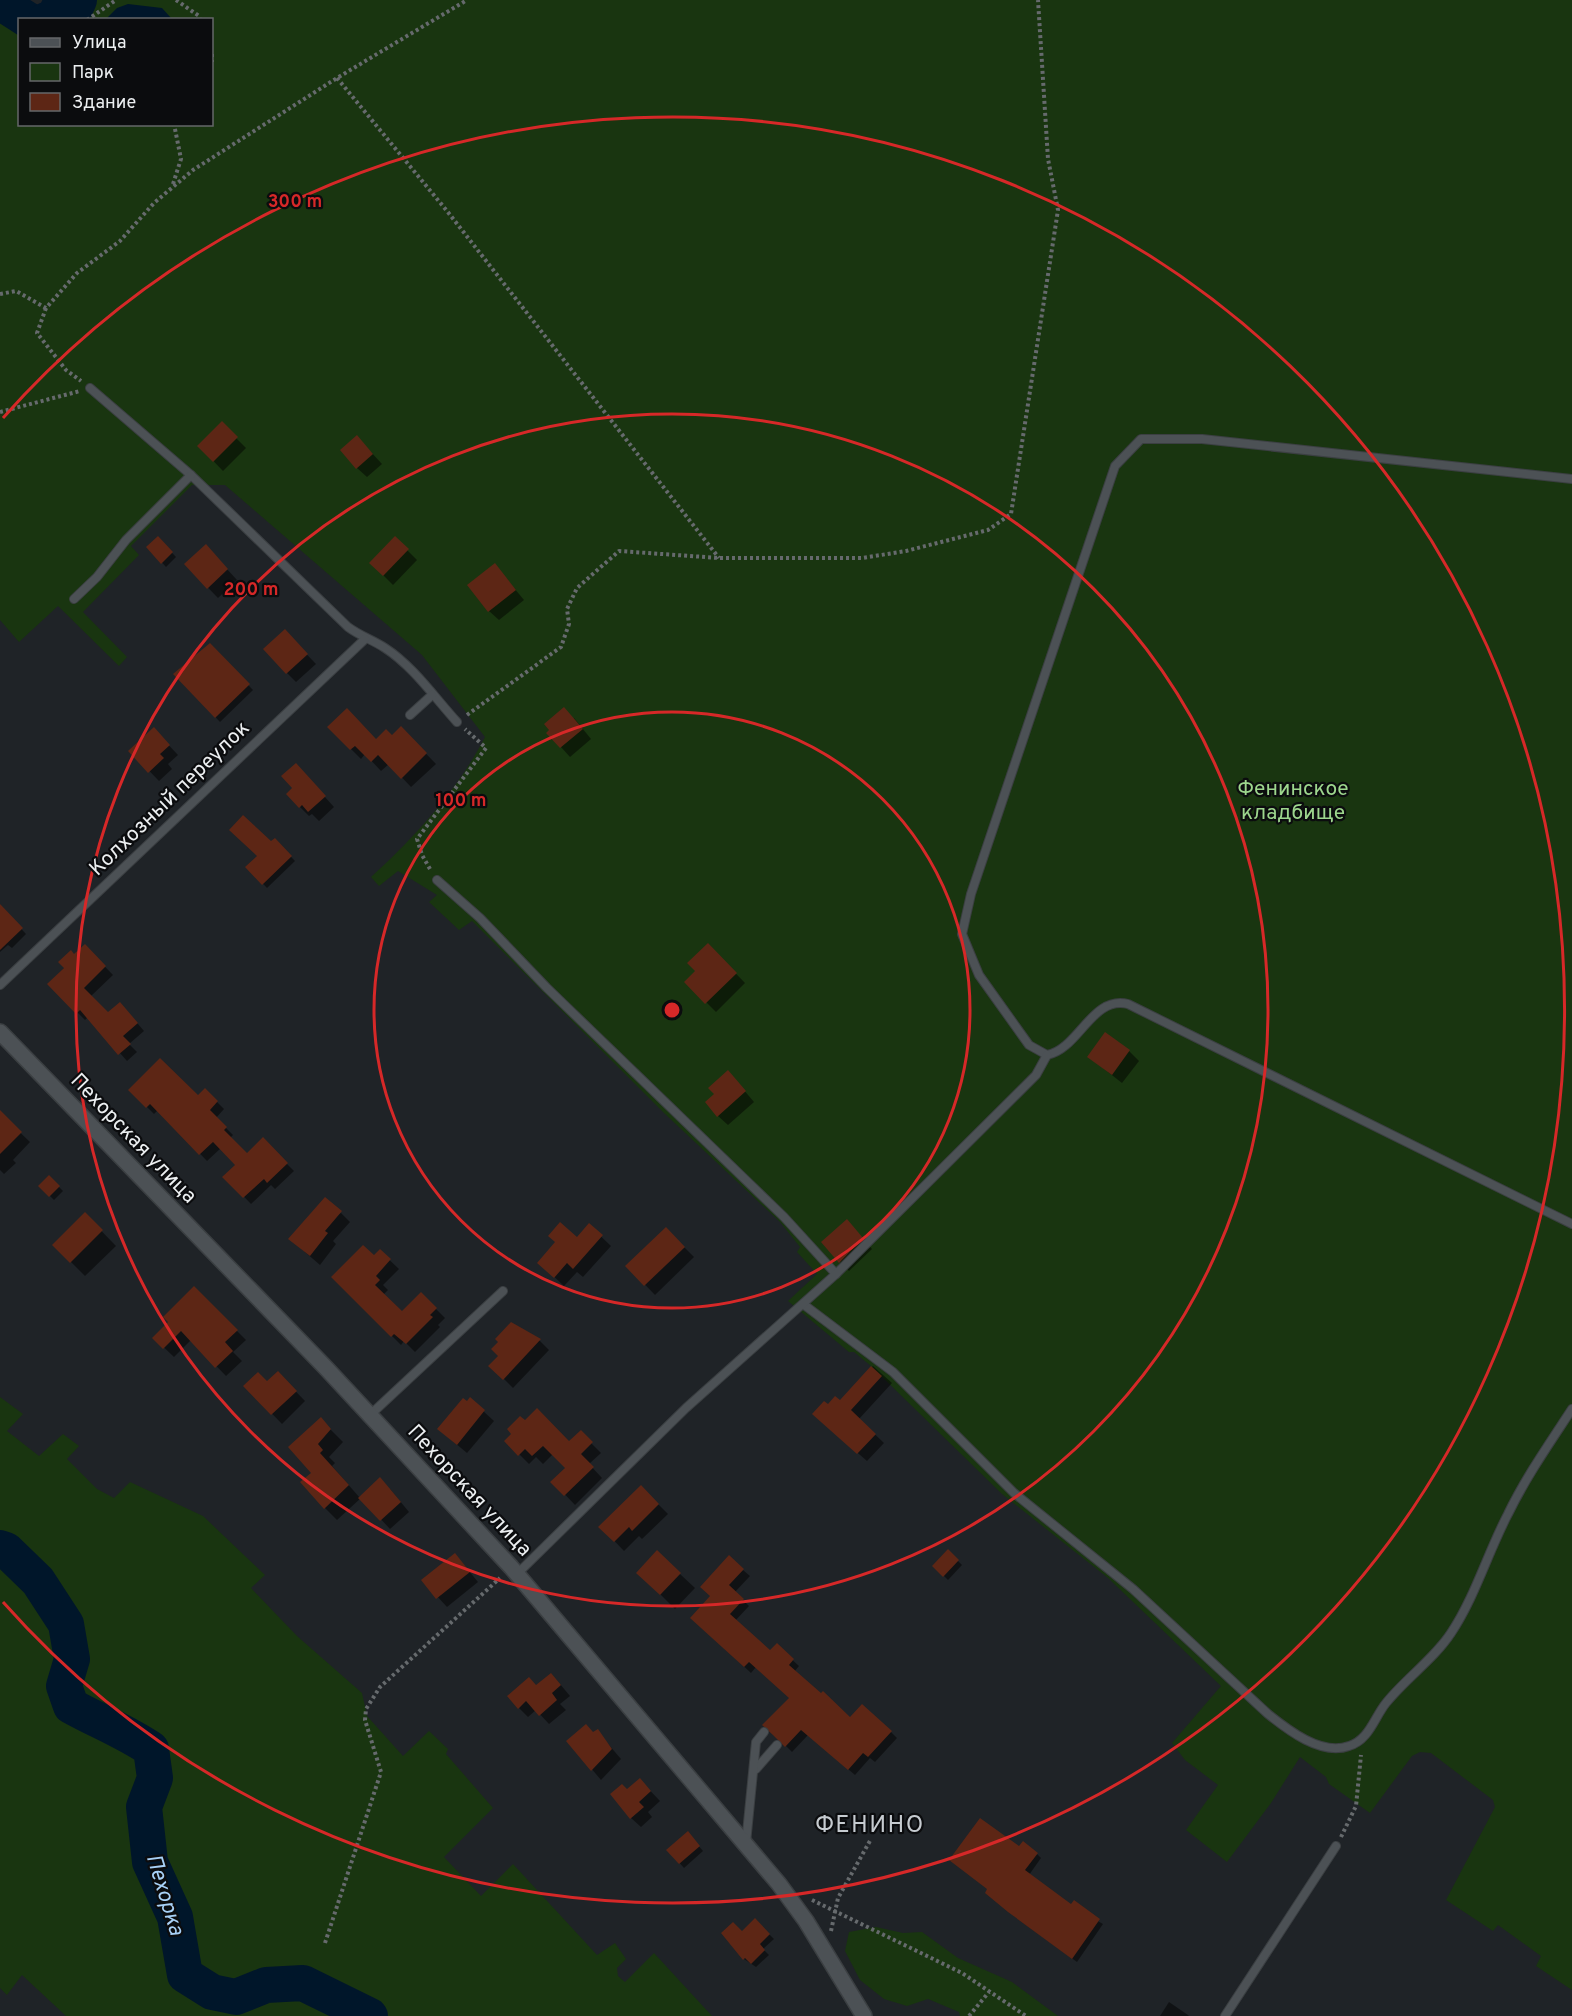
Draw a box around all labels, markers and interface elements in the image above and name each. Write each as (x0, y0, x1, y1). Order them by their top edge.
legend (18, 18, 213, 126)
text: Улица (72, 32, 126, 55)
text: Парк (72, 62, 114, 85)
text: Здание (72, 92, 136, 115)
text: 300 m (268, 191, 322, 214)
text: 200 m (223, 579, 279, 602)
street label: Колхозный переулок (84, 715, 256, 883)
park label: Фенинское кладбище (1237, 776, 1349, 827)
text: 100 m (435, 790, 487, 813)
centre of rings (662, 1000, 682, 1020)
street label: Пехорская улица (64, 1068, 202, 1210)
street label: Пехорская улица (401, 1419, 537, 1563)
district label: ФЕНИНО (815, 1811, 925, 1841)
water label: Пехорка (139, 1851, 189, 1940)

